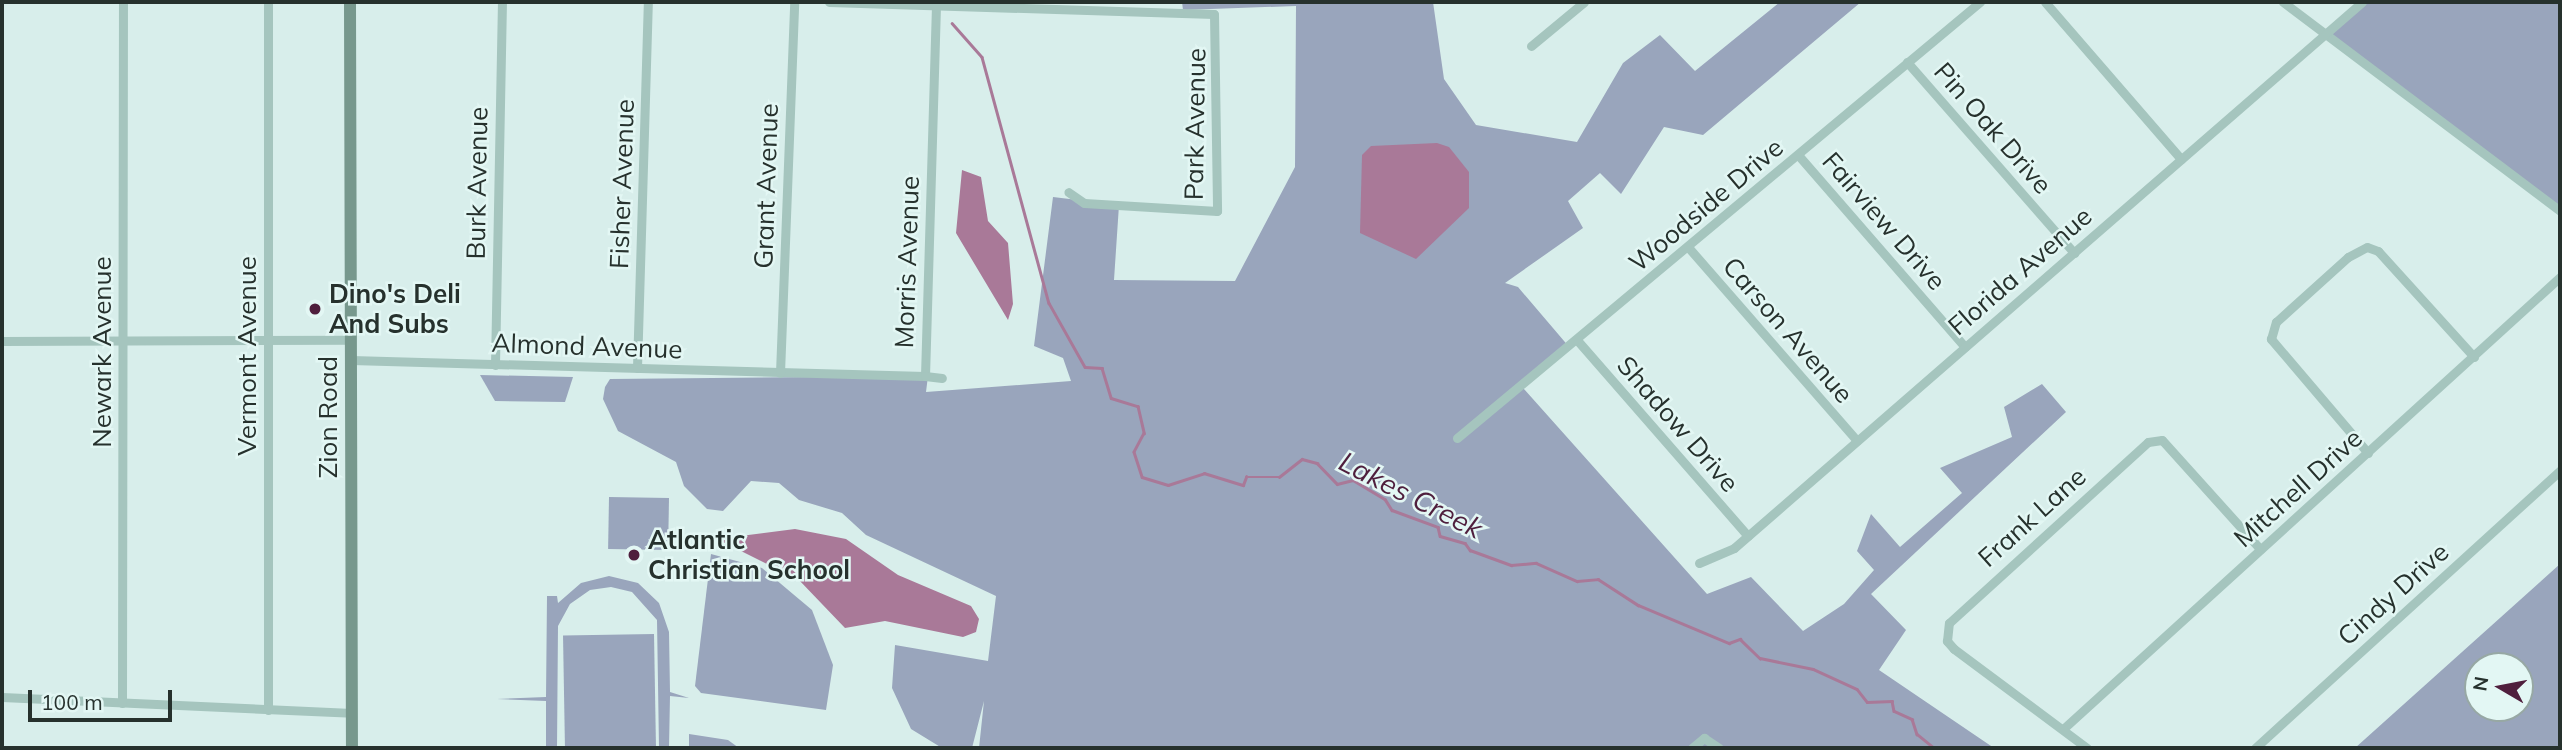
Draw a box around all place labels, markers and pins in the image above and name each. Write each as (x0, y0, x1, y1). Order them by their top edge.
place label: Dino's Deli And Subs (329, 278, 461, 340)
marker: Dino's Deli And Subs (307, 301, 323, 317)
place label: Atlantic Christian School (648, 524, 850, 586)
marker: Atlantic Christian School (626, 547, 642, 563)

